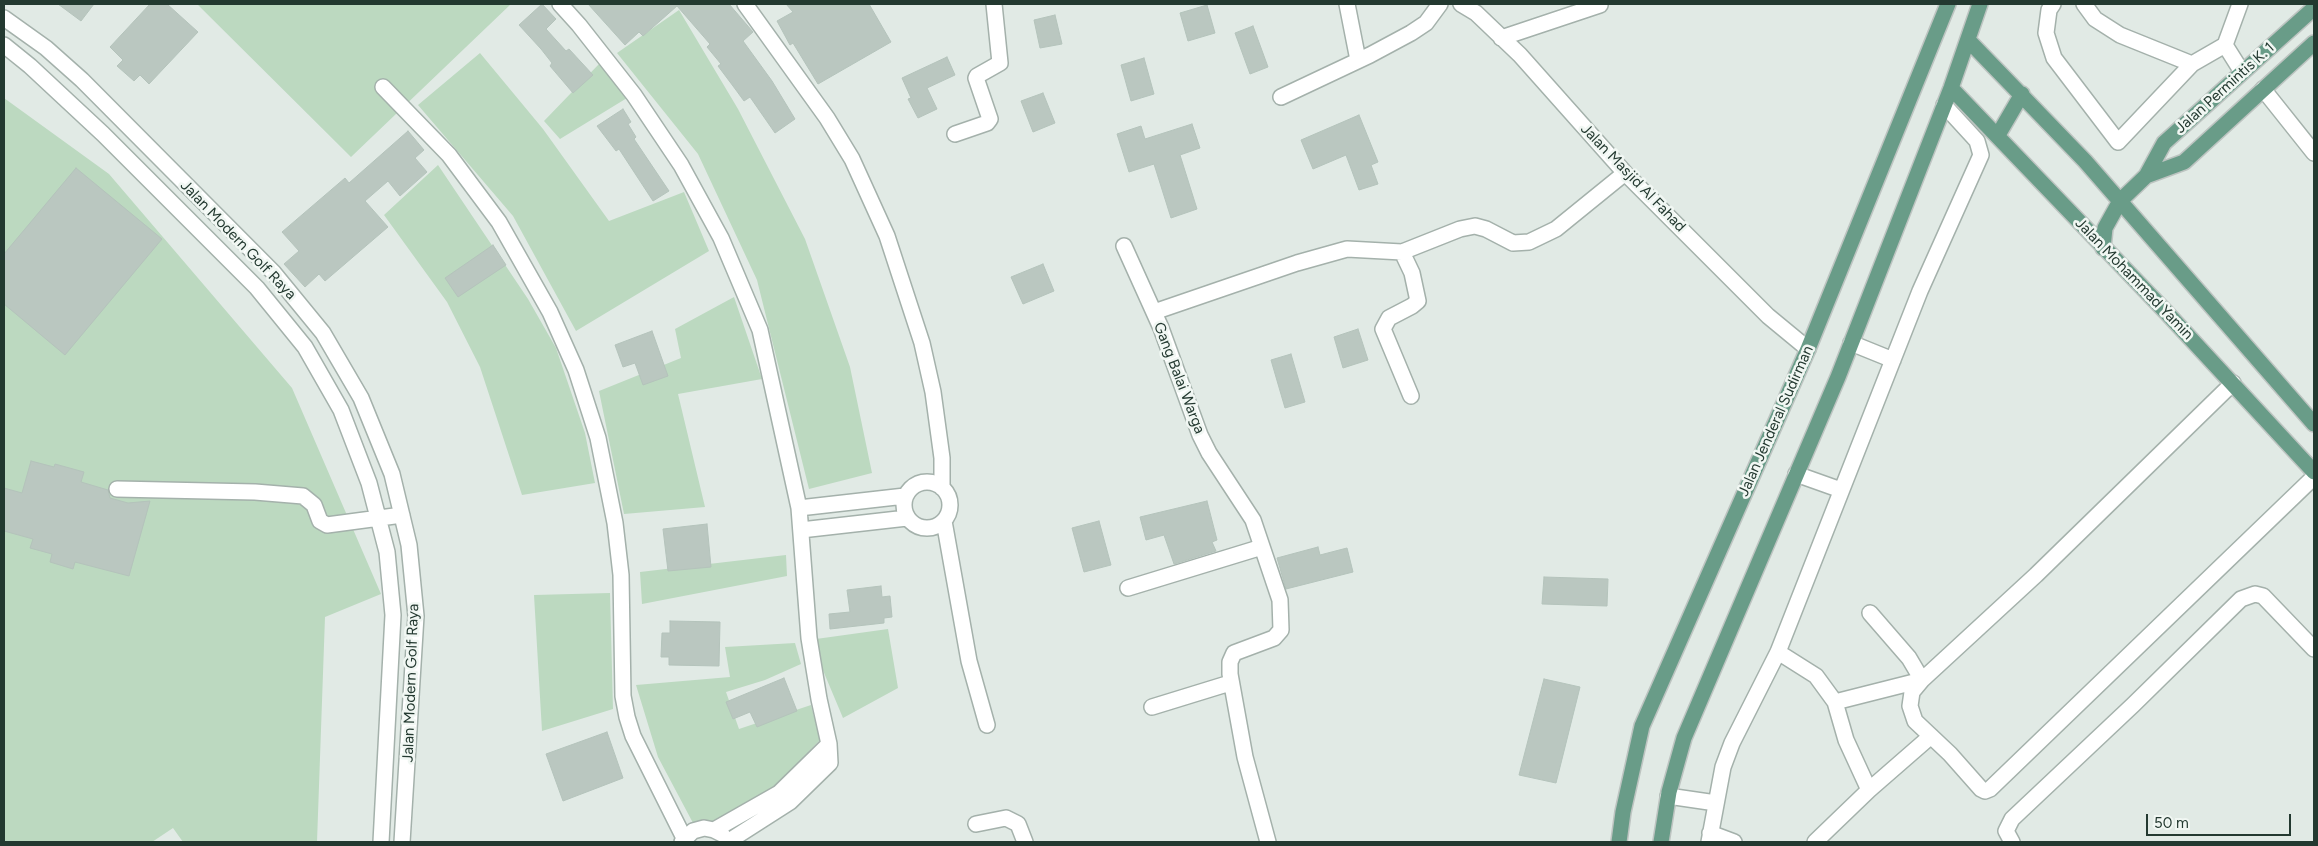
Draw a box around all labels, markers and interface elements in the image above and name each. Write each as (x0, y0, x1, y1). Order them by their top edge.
street label: Jalan Permintis K. 1 (2172, 39, 2278, 137)
street label: Jalan Masjid Al Fahad (1577, 120, 1689, 236)
street label: Jalan Modern Golf Raya (176, 177, 300, 303)
street label: Jalan Mohammad Yamin (2071, 215, 2197, 343)
street label: Gang Balai Warga (1149, 320, 1209, 436)
street label: Jalan Jenderal Sudirman (1735, 343, 1817, 499)
street label: Jalan Modern Golf Raya (399, 603, 423, 763)
scale bar (2148, 804, 2293, 836)
text: 50 m (2154, 814, 2189, 832)

